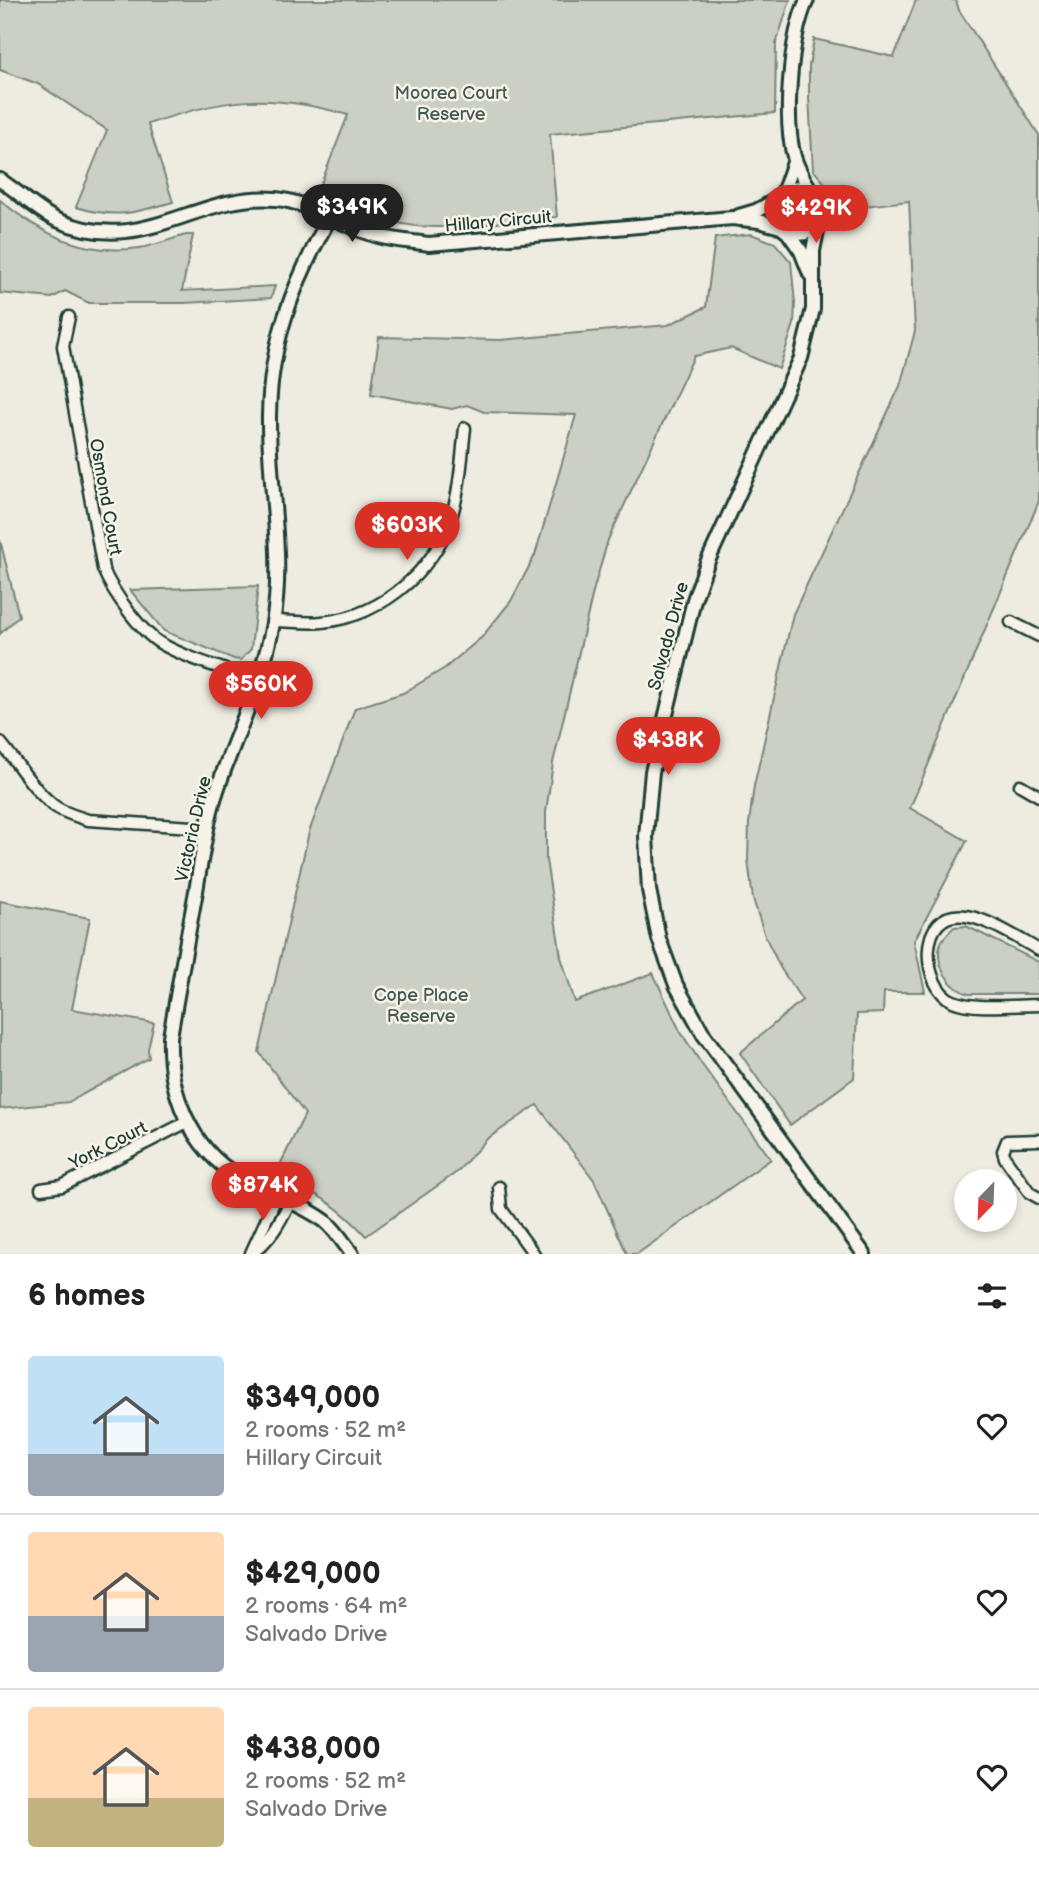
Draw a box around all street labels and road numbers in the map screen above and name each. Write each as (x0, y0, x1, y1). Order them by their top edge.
street label: Hillary Circuit (444, 206, 553, 237)
street label: Osmond Court (85, 437, 126, 558)
street label: Salvado Drive (644, 579, 693, 693)
street label: Victoria Drive (171, 774, 216, 884)
street label: York Court (65, 1117, 151, 1174)

